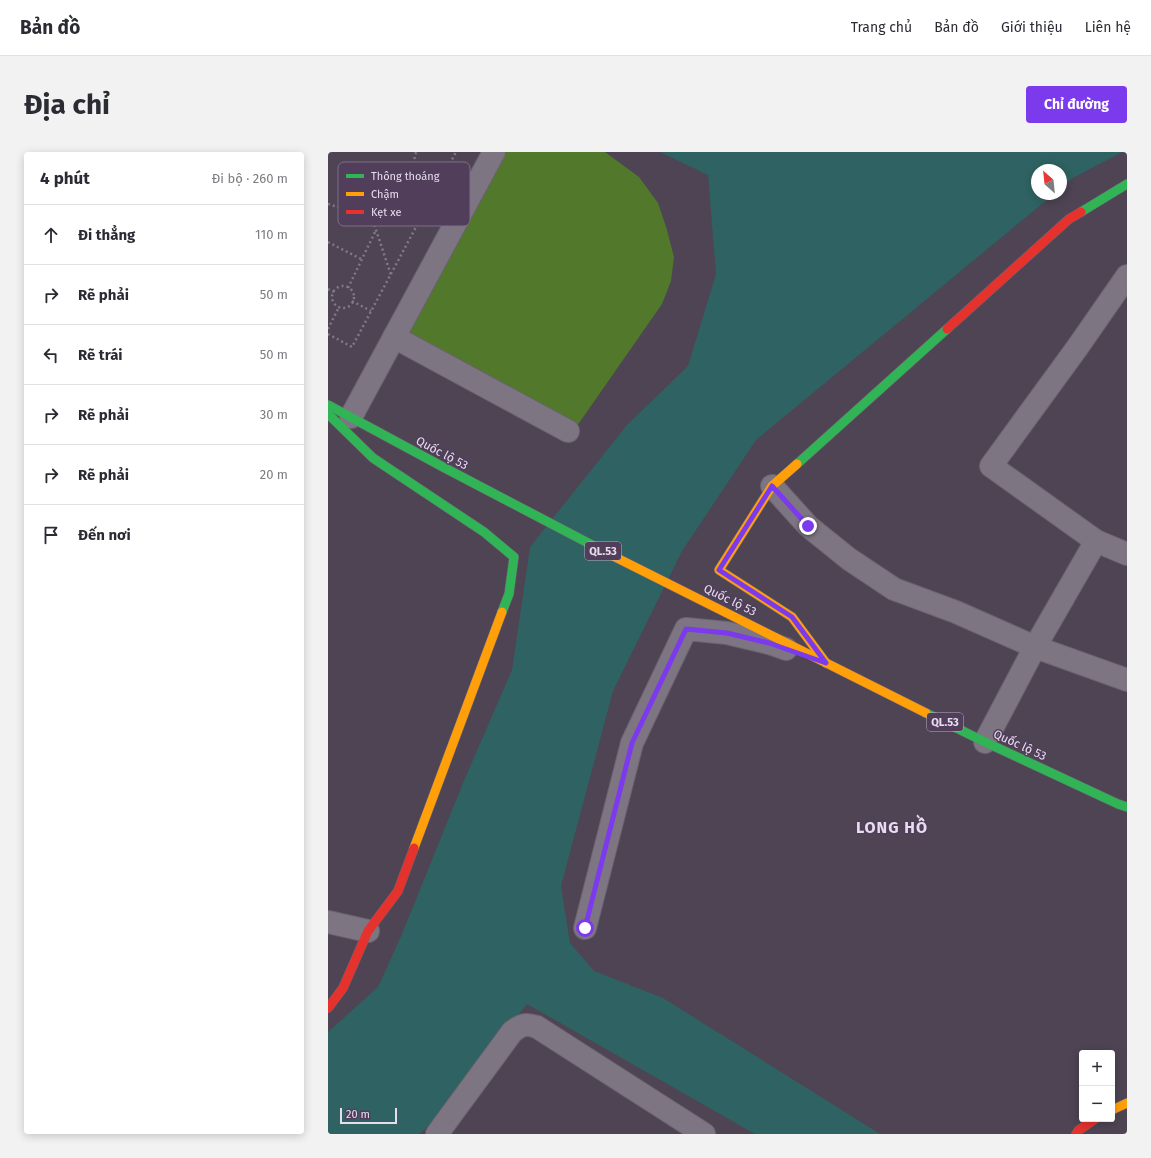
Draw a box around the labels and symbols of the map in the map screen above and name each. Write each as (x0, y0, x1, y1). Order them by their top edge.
legend (338, 162, 470, 226)
north arrow (1031, 164, 1067, 200)
text: Thông thoáng (371, 170, 440, 183)
text: Chậm (371, 188, 399, 201)
text: Kẹt xe (371, 206, 401, 219)
street label: Quốc lộ 53 (414, 433, 471, 473)
route end (799, 517, 817, 535)
road number: QL.53 (585, 542, 621, 560)
street label: Quốc lộ 53 (701, 580, 759, 619)
road number: QL.53 (927, 713, 963, 731)
street label: Quốc lộ 53 (991, 726, 1049, 763)
district label: LONG HỒ (856, 814, 928, 837)
route start (576, 919, 594, 937)
scale bar (340, 1106, 397, 1125)

